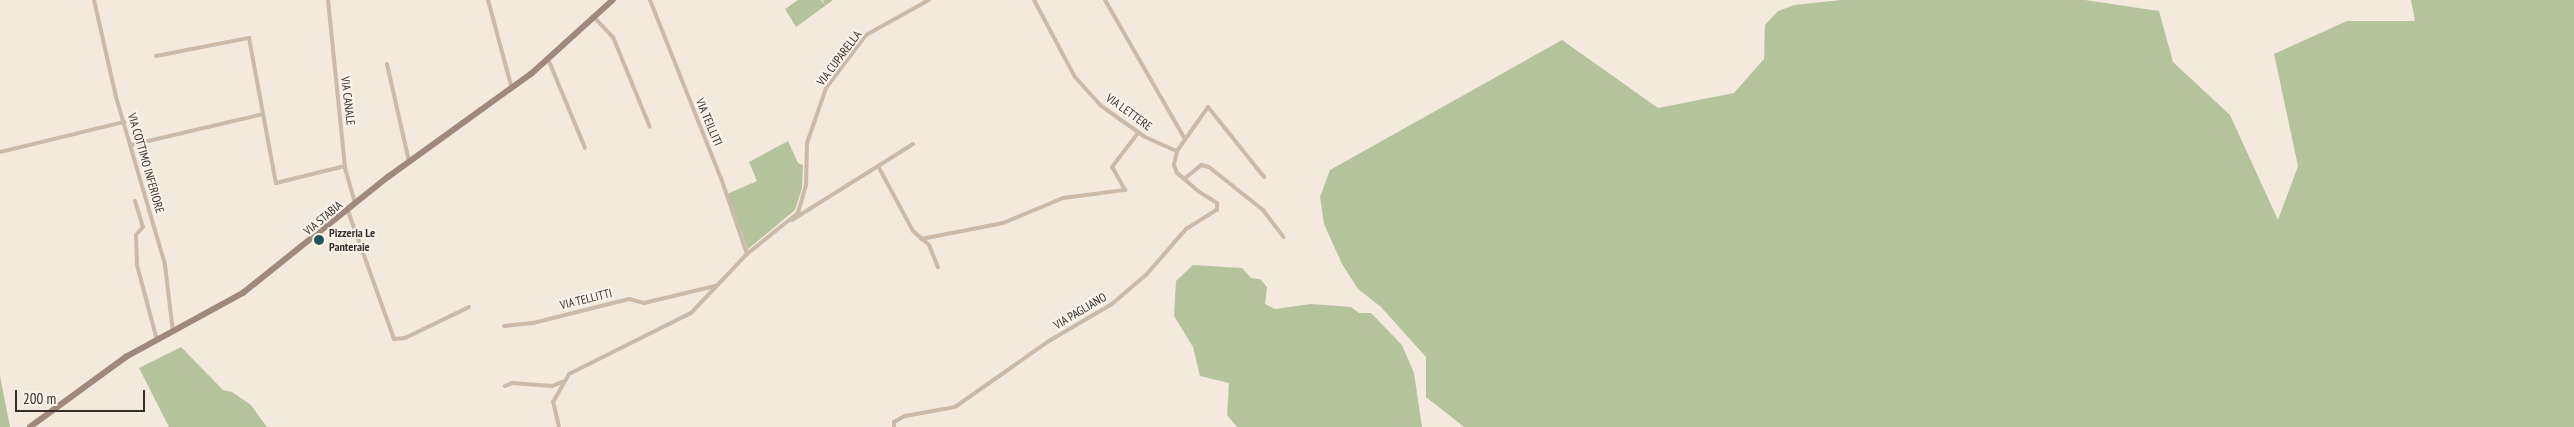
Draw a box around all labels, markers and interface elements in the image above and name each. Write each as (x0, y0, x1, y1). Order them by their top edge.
street label: VIA CUPARELLA (814, 28, 864, 88)
street label: VIA CANALE (338, 75, 358, 127)
street label: VIA LETTERE (1103, 90, 1155, 134)
street label: VIA TEILLITI (692, 96, 726, 148)
street label: VIA COTTIMO INFERIORE (125, 111, 167, 215)
street label: VIA STABIA (301, 198, 345, 238)
place label: Pizzeria Le Panteraie (329, 226, 375, 254)
marker: Pizzeria Le Panteraie (313, 234, 325, 246)
street label: VIA TELLITTI (558, 286, 614, 312)
street label: VIA PAGLIANO (1051, 290, 1109, 332)
scale bar (18, 380, 148, 412)
text: 200 m (23, 389, 56, 408)

